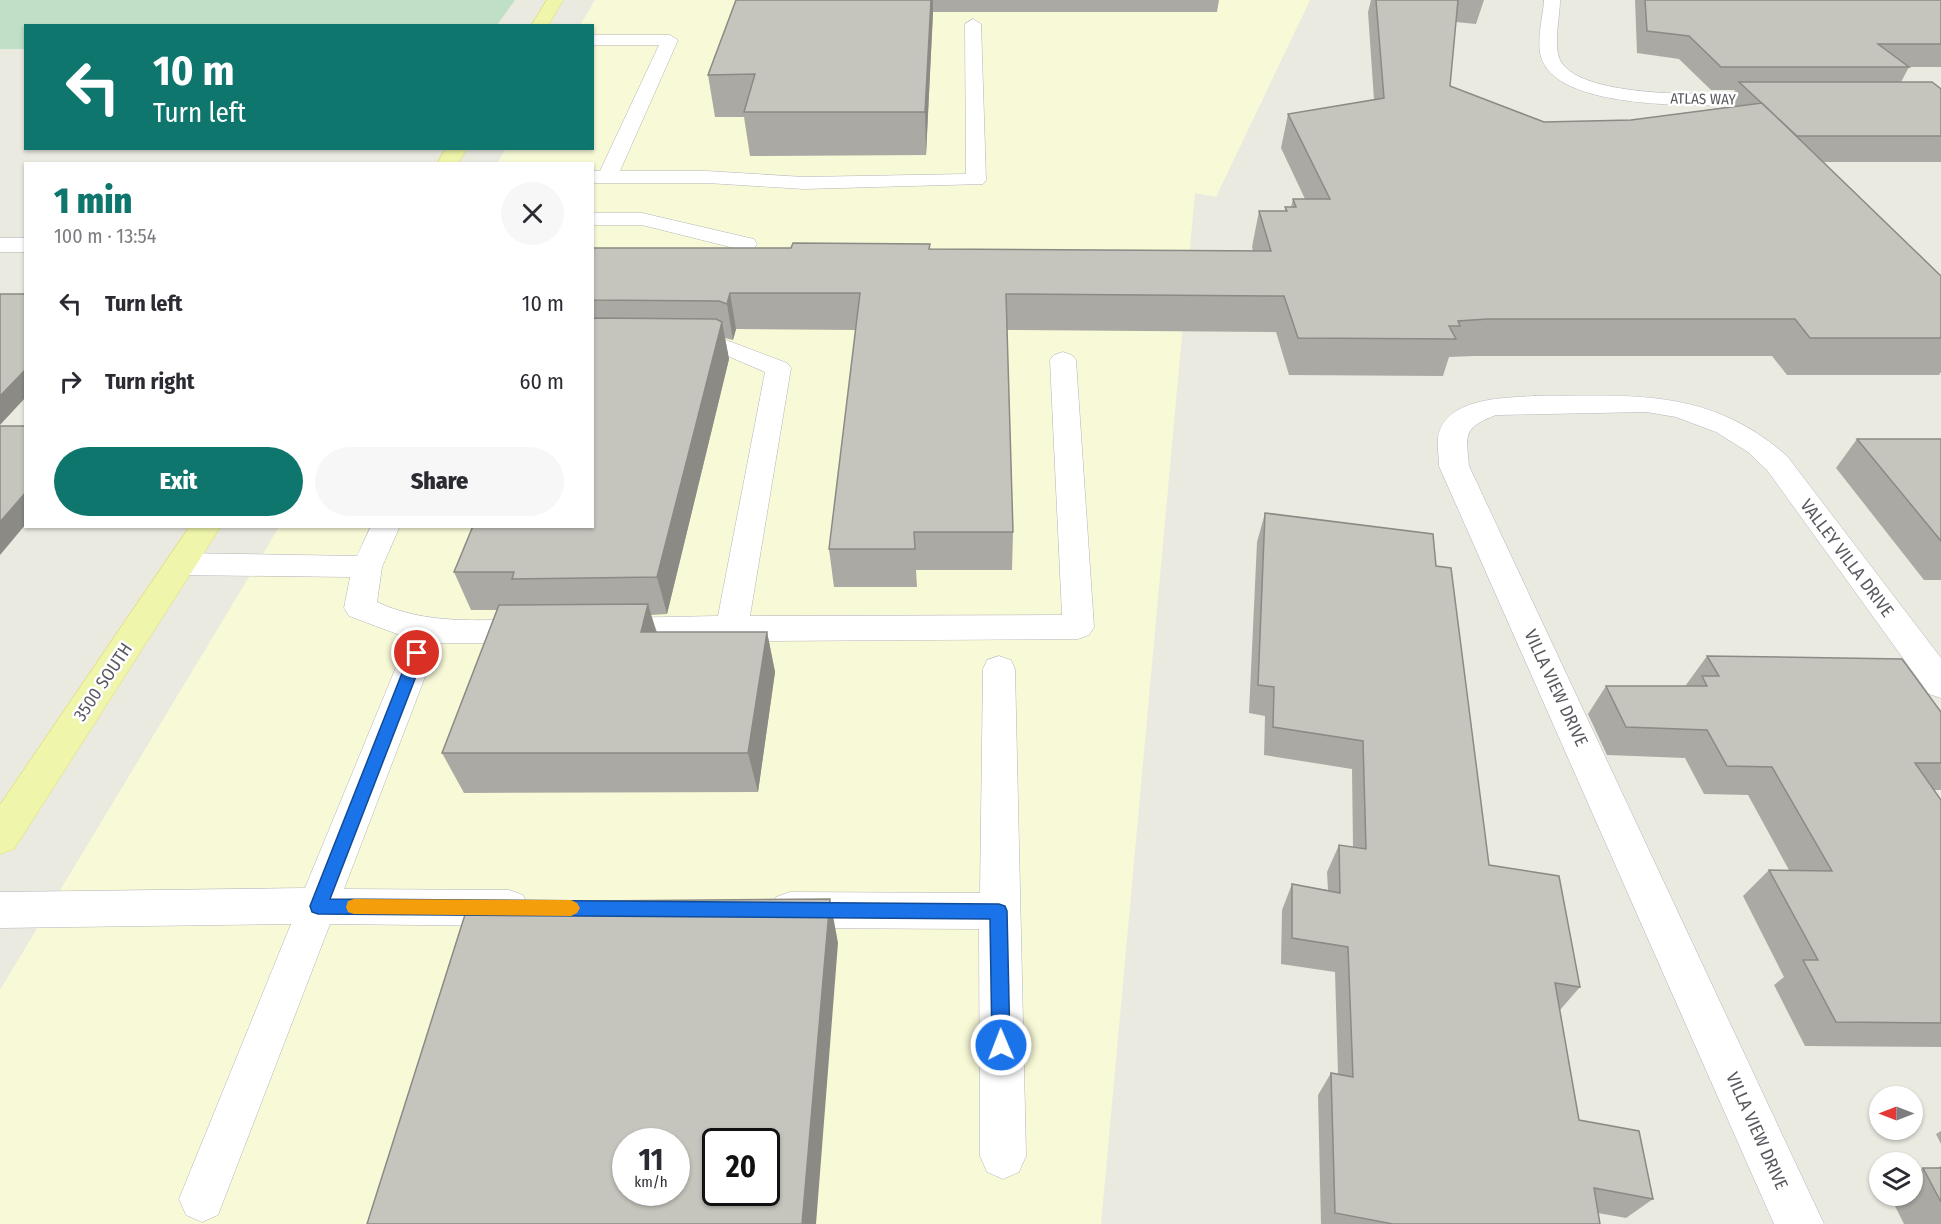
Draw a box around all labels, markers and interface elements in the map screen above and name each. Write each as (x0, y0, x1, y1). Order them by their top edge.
text: 10 m (153, 46, 234, 96)
icon: left (54, 48, 132, 126)
street label: ATLAS WAY (1670, 89, 1736, 109)
text: Turn left (153, 97, 246, 129)
text: 1 min (54, 179, 132, 223)
button: close (501, 182, 564, 245)
text: 100 m · 13:54 (54, 224, 156, 248)
icon: left (54, 287, 87, 320)
text: Turn left (105, 290, 183, 317)
text: 10 m (522, 290, 564, 317)
icon: right (54, 365, 87, 398)
text: Turn right (105, 368, 194, 395)
text: 60 m (520, 368, 564, 395)
button: Exit (54, 447, 303, 516)
button: Share (315, 447, 564, 516)
street label: VALLEY VILLA DRIVE (1795, 495, 1899, 621)
street label: VILLA VIEW DRIVE (1519, 626, 1593, 750)
pin (391, 627, 442, 678)
icon: arrive (400, 636, 433, 669)
street label: 3500 SOUTH (69, 639, 137, 725)
position arrow (969, 1013, 1033, 1077)
street label: VILLA VIEW DRIVE (1721, 1069, 1793, 1193)
north arrow (1869, 1086, 1923, 1140)
map controls (1869, 1086, 1923, 1206)
speed limit sign: 20 (702, 1128, 780, 1206)
text: 11 (639, 1142, 663, 1178)
button: layers (1869, 1152, 1923, 1206)
text: km/h (634, 1173, 668, 1191)

